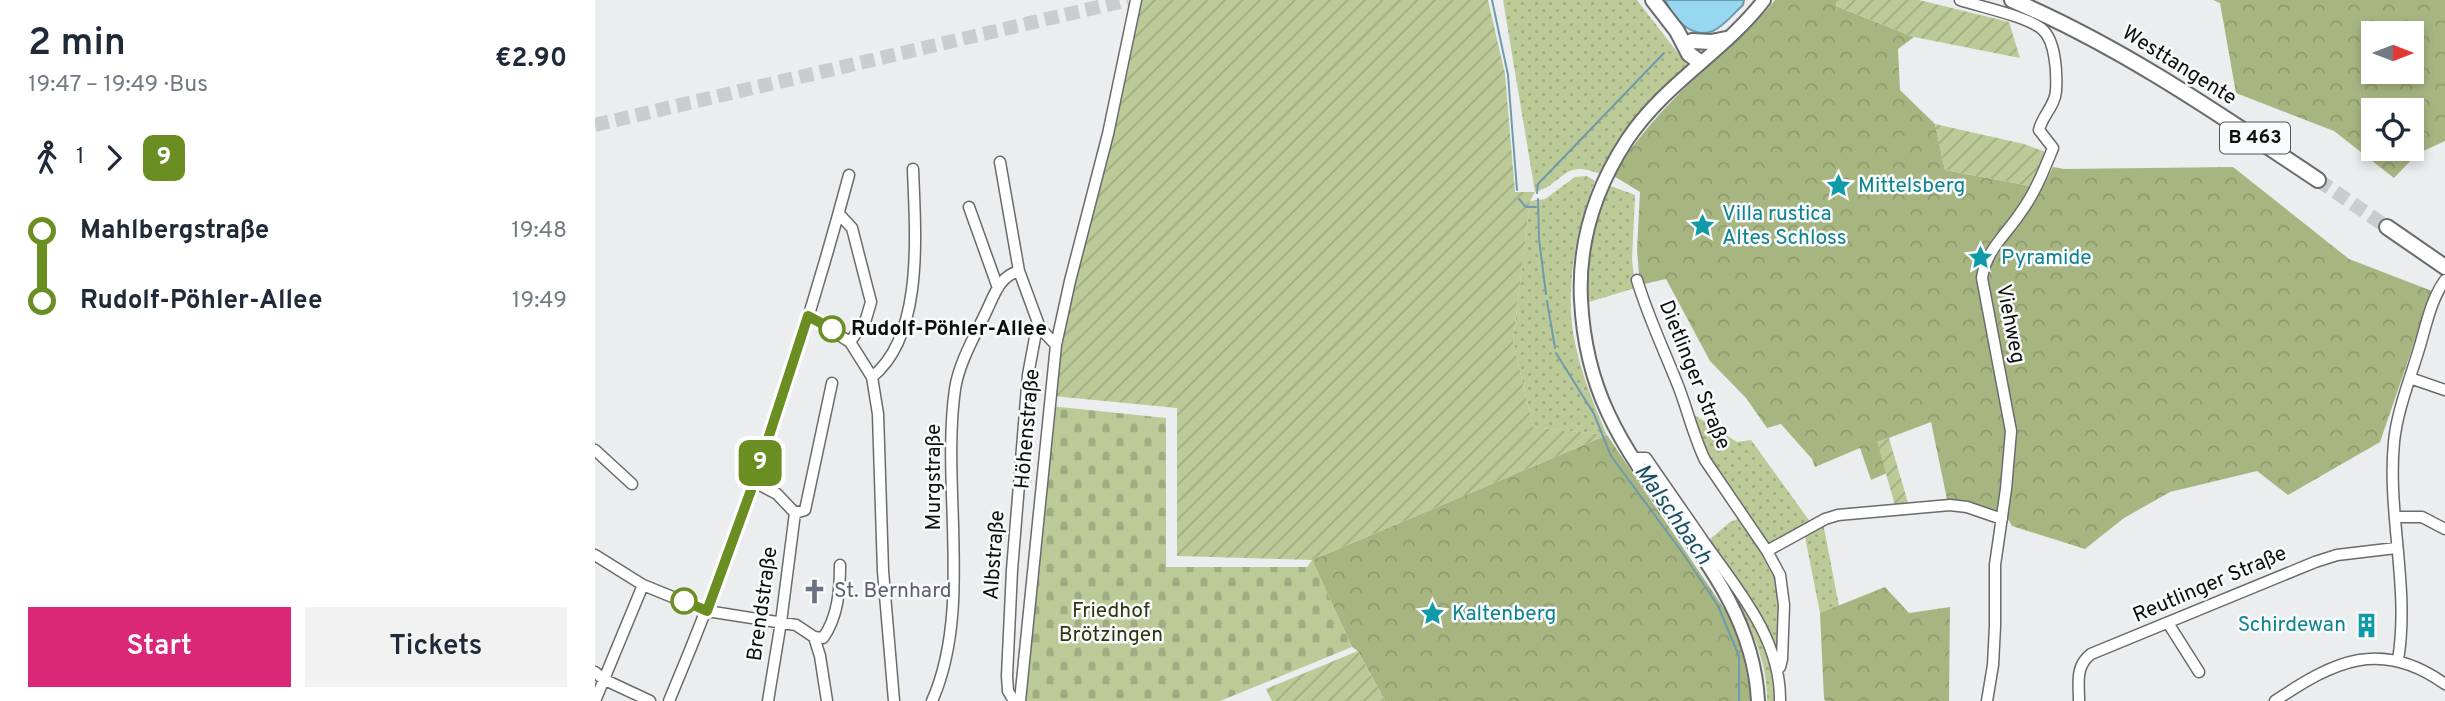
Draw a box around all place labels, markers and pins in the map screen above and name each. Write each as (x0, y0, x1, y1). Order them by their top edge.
place icon: Mittelsberg (1824, 172, 1852, 200)
place label: Mittelsberg (1858, 173, 1965, 200)
place label: Villa rustica Altes Schloss (1722, 201, 1847, 252)
place icon: Villa rustica Altes Schloss (1688, 212, 1716, 240)
place icon: Pyramide (1967, 244, 1995, 272)
place label: Pyramide (2001, 245, 2092, 272)
marker: Rudolf-Pöhler-Allee (819, 316, 845, 342)
place label: Rudolf-Pöhler-Allee (851, 316, 1047, 343)
church icon: St. Bernhard (800, 577, 828, 605)
place label: St. Bernhard (834, 578, 952, 605)
unlabelled marker (671, 588, 697, 614)
place icon: Kaltenberg (1418, 600, 1446, 628)
place label: Kaltenberg (1452, 601, 1556, 628)
building icon: Schirdewan (2352, 611, 2380, 639)
place label: Schirdewan (2238, 612, 2346, 639)

